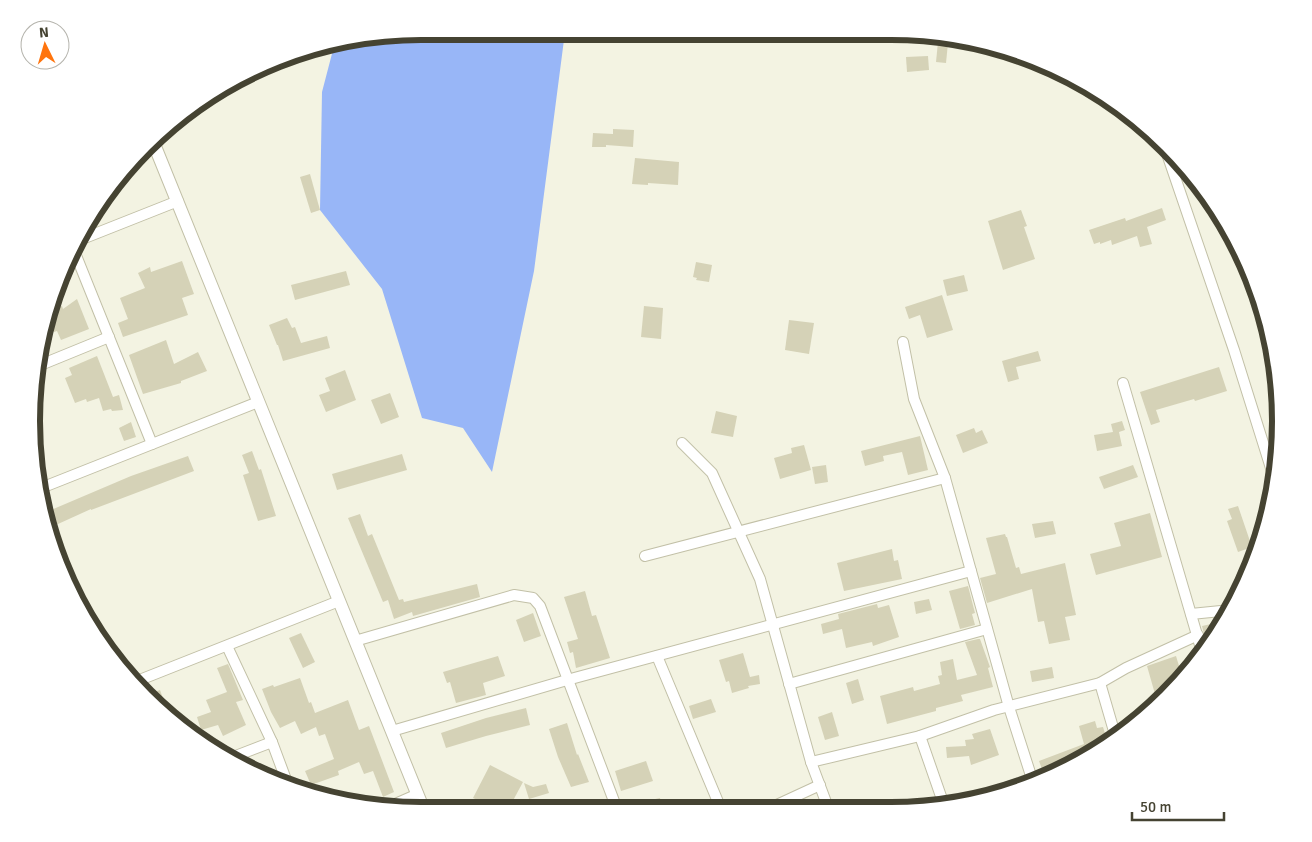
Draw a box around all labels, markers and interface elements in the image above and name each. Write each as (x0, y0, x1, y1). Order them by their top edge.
north arrow (20, 20, 70, 70)
text: N (38, 24, 50, 41)
scale bar (1132, 790, 1224, 822)
text: 50 m (1140, 798, 1171, 816)

